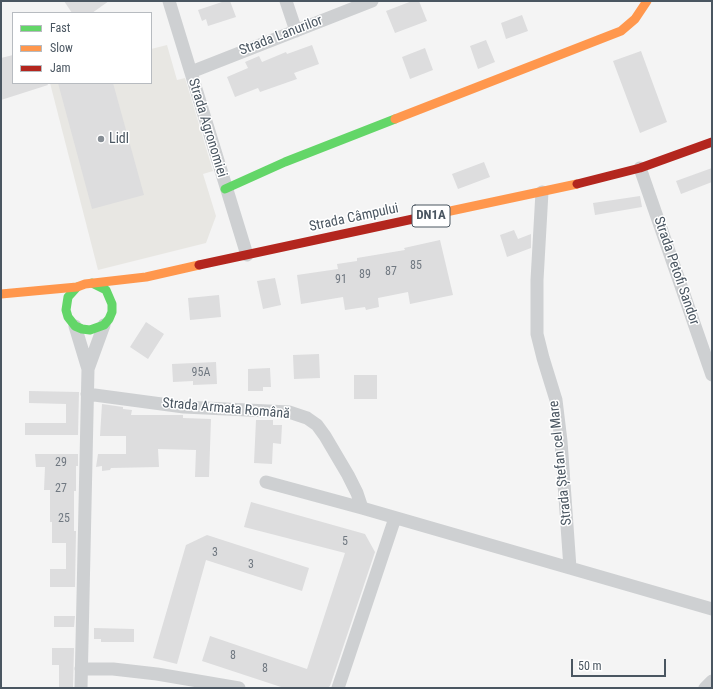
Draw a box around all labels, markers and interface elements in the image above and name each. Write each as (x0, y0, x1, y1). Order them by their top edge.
legend (12, 12, 152, 84)
street label: Strada Lanurilor (237, 12, 325, 60)
text: Fast (50, 21, 70, 35)
text: Slow (50, 41, 73, 55)
text: Jam (50, 61, 71, 75)
street label: Strada Agronomiei (184, 77, 230, 179)
place label: Lidl (109, 131, 129, 147)
marker: Lidl (96, 134, 106, 144)
street label: Strada Câmpului (308, 200, 400, 236)
road number: DN1A (412, 205, 450, 227)
street label: Strada Petofi Sandor (650, 215, 702, 327)
house number: 85 (410, 259, 422, 273)
house number: 87 (385, 265, 397, 279)
house number: 89 (359, 268, 371, 282)
house number: 91 (335, 273, 347, 287)
house number: 95A (192, 366, 210, 380)
street label: Strada Armata Română (162, 395, 290, 423)
street label: Strada Ștefan cel Mare (546, 400, 576, 526)
house number: 29 (55, 456, 67, 470)
house number: 27 (55, 482, 67, 496)
house number: 25 (58, 512, 70, 526)
house number: 5 (342, 535, 348, 549)
house number: 3 (212, 546, 218, 560)
house number: 3 (248, 558, 254, 572)
house number: 8 (230, 649, 236, 663)
scale bar (573, 651, 668, 677)
text: 50 m (578, 659, 602, 673)
house number: 8 (262, 662, 268, 676)

